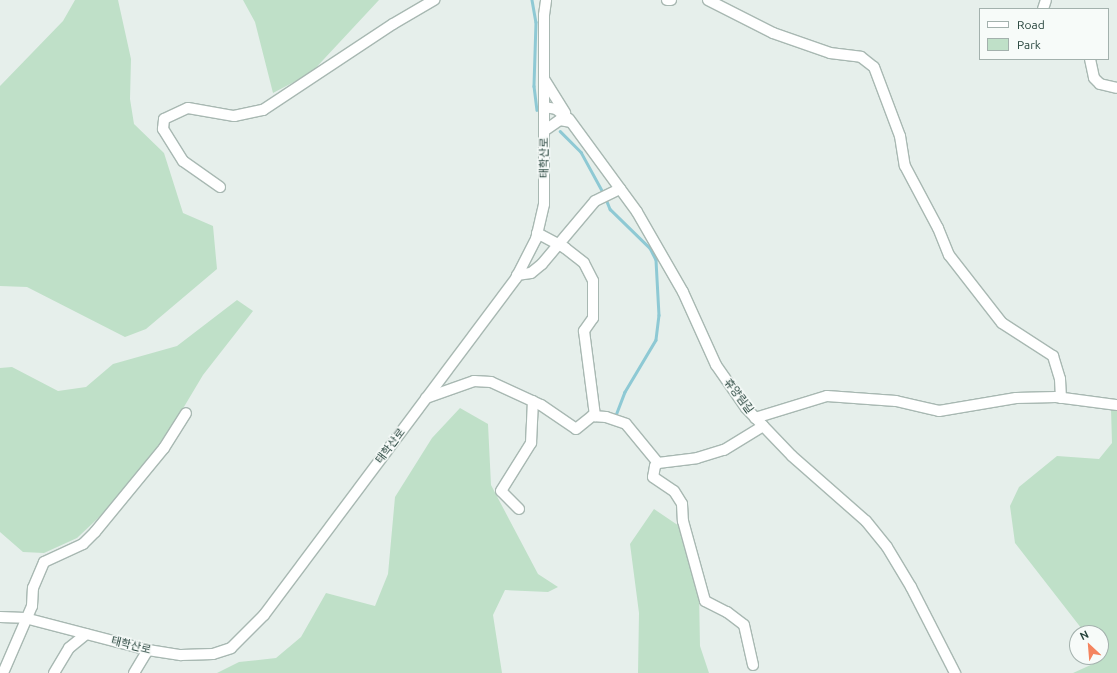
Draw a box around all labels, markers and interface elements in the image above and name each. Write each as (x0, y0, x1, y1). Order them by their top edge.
legend (979, 8, 1109, 60)
text: Road (1017, 18, 1045, 31)
text: Park (1017, 38, 1041, 51)
street label: 태학산로 (537, 138, 551, 178)
street label: 휴양림길 (722, 376, 756, 416)
street label: 태학산로 (373, 426, 407, 466)
north arrow (1069, 625, 1109, 665)
text: N (1078, 628, 1091, 642)
street label: 태학산로 (110, 634, 152, 656)

